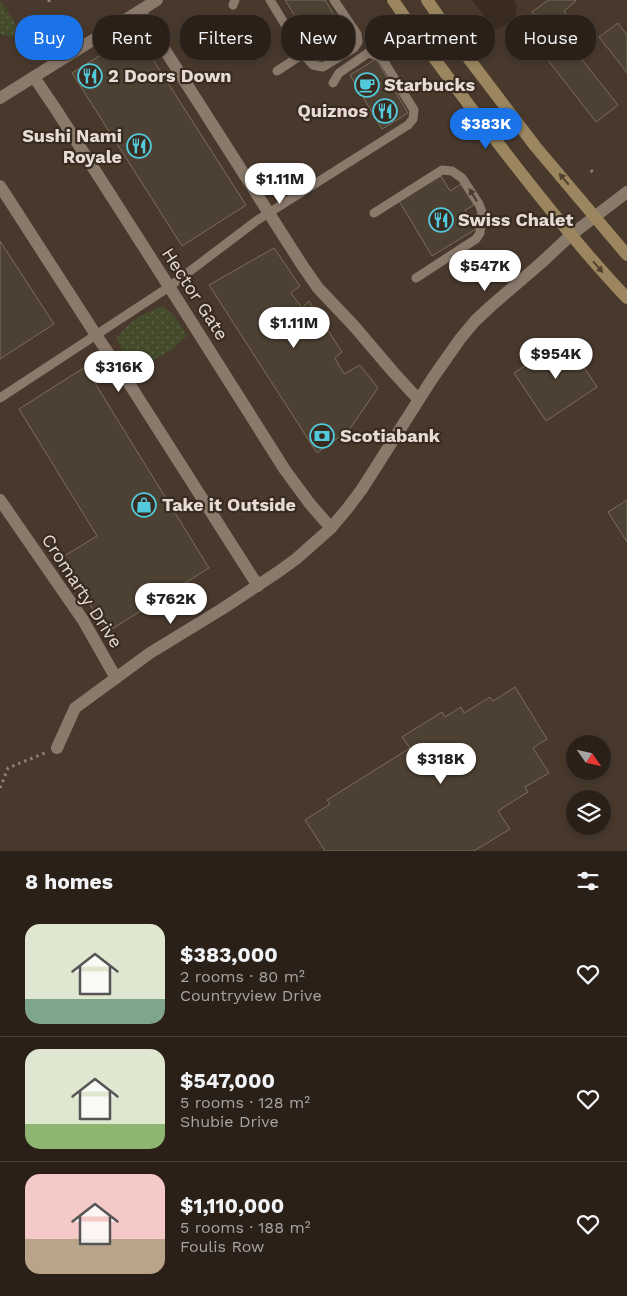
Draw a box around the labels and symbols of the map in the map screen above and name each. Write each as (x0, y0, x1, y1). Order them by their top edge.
restaurant icon: 2 Doors Down (77, 63, 103, 89)
place label: 2 Doors Down (108, 65, 232, 86)
cafe icon: Starbucks (354, 72, 380, 98)
place label: Starbucks (384, 74, 476, 95)
restaurant icon: Quiznos (372, 98, 398, 124)
place label: Quiznos (298, 100, 368, 121)
pin: $383K (451, 108, 521, 150)
place label: Sushi Nami Royale (22, 125, 122, 167)
restaurant icon: Sushi Nami Royale (126, 133, 152, 159)
pin: $1.11M (239, 162, 321, 205)
one-way arrow (558, 172, 569, 185)
one-way arrow (468, 189, 478, 202)
restaurant icon: Swiss Chalet (428, 207, 454, 233)
place label: Swiss Chalet (458, 209, 573, 230)
street label: Hector Gate (158, 244, 233, 344)
pin: $547K (450, 250, 520, 292)
one-way arrow (592, 261, 604, 273)
pin: $1.11M (253, 306, 335, 349)
pin: $954K (521, 338, 591, 380)
pin: $316K (84, 350, 154, 393)
bank icon: Scotiabank (309, 423, 335, 449)
place label: Scotiabank (340, 425, 441, 446)
shop icon: Take it Outside (131, 492, 157, 518)
place label: Take it Outside (162, 494, 296, 515)
street label: Cromarty Drive (38, 530, 127, 652)
pin: $762K (136, 582, 206, 625)
north arrow (566, 735, 611, 780)
pin: $318K (406, 742, 476, 785)

